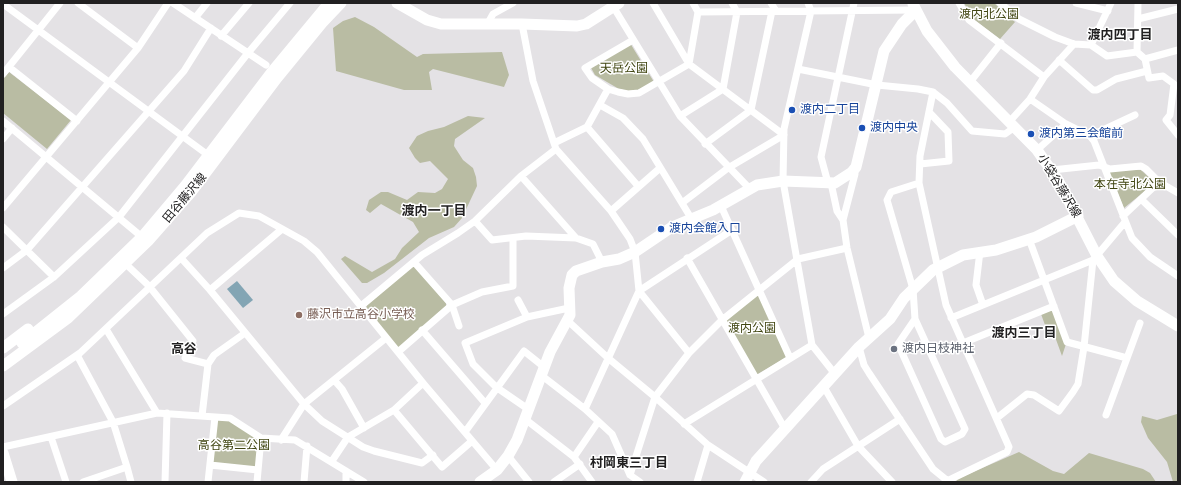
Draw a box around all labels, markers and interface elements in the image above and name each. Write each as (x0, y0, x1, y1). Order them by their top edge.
park label: 渡内北公園 (959, 8, 1019, 22)
district label: 渡内四丁目 (1088, 27, 1152, 43)
park label: 天岳公園 (600, 62, 648, 76)
place label: 渡内二丁目 (800, 103, 860, 117)
marker: 渡内二丁目 (787, 105, 797, 115)
place label: 渡内中央 (870, 121, 918, 135)
marker: 渡内中央 (857, 123, 867, 133)
place label: 渡内第三会館前 (1039, 127, 1123, 141)
marker: 渡内第三会館前 (1026, 129, 1036, 139)
street label: 小袋谷藤沢線 (1034, 151, 1084, 221)
street label: 田谷藤沢線 (160, 170, 210, 226)
park label: 本在寺北公園 (1094, 178, 1166, 192)
district label: 渡内一丁目 (402, 203, 466, 219)
place label: 渡内会館入口 (669, 222, 741, 236)
marker: 渡内会館入口 (656, 224, 666, 234)
place label: 藤沢市立高谷小学校 (307, 308, 415, 322)
marker: 藤沢市立高谷小学校 (294, 310, 304, 320)
park label: 渡内公園 (728, 322, 776, 336)
district label: 渡内三丁目 (992, 325, 1056, 341)
district label: 高谷 (171, 341, 197, 357)
place label: 渡内日枝神社 (902, 342, 974, 356)
marker: 渡内日枝神社 (889, 344, 899, 354)
park label: 高谷第二公園 (198, 439, 270, 453)
district label: 村岡東三丁目 (590, 455, 668, 471)

